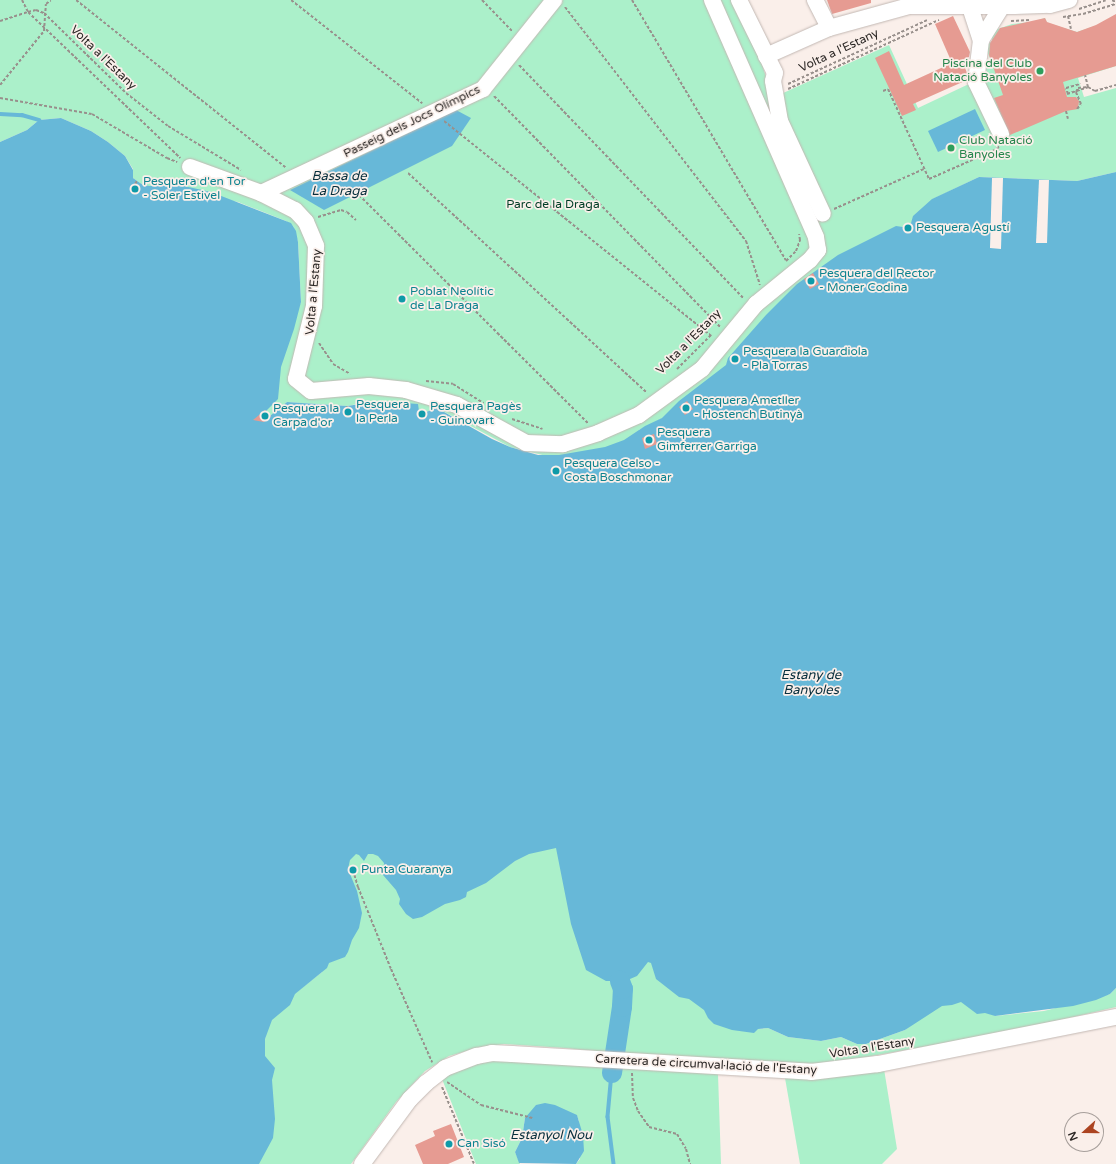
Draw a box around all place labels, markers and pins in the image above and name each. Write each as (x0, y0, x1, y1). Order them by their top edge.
place label: Piscina del Club Natació Banyoles (933, 57, 1032, 85)
marker: Piscina del Club Natació Banyoles (1035, 66, 1045, 76)
place label: Club Natació Banyoles (959, 134, 1033, 162)
marker: Club Natació Banyoles (946, 143, 956, 153)
place label: Pesquera d'en Tor - Soler Estivel (143, 175, 245, 203)
marker: Pesquera d'en Tor - Soler Estivel (130, 184, 140, 194)
place label: Pesquera Agustí (916, 221, 1010, 235)
marker: Pesquera Agustí (903, 223, 913, 233)
place label: Pesquera del Rector - Moner Codina (819, 267, 934, 295)
marker: Pesquera del Rector - Moner Codina (806, 276, 816, 286)
place label: Poblat Neolític de La Draga (410, 285, 494, 313)
marker: Poblat Neolític de La Draga (397, 294, 407, 304)
place label: Pesquera la Guardiola - Pla Torras (743, 345, 868, 373)
marker: Pesquera la Guardiola - Pla Torras (730, 354, 740, 364)
place label: Pesquera Ametller - Hostench Butinyà (694, 394, 803, 422)
place label: Pesquera la Perla (356, 398, 409, 426)
place label: Pesquera Pagès - Guinovart (430, 400, 521, 428)
place label: Pesquera la Carpa d'or (273, 402, 339, 430)
marker: Pesquera Ametller - Hostench Butinyà (681, 403, 691, 413)
marker: Pesquera la Perla (343, 407, 353, 417)
marker: Pesquera Pagès - Guinovart (417, 409, 427, 419)
marker: Pesquera la Carpa d'or (260, 411, 270, 421)
place label: Pesquera Gimferrer Garriga (657, 426, 757, 454)
marker: Pesquera Gimferrer Garriga (644, 435, 654, 445)
place label: Pesquera Celso - Costa Boschmonar (564, 457, 672, 485)
marker: Pesquera Celso - Costa Boschmonar (551, 466, 561, 476)
place label: Punta Cuaranya (361, 863, 452, 877)
marker: Punta Cuaranya (348, 865, 358, 875)
place label: Can Sisó (457, 1137, 506, 1151)
marker: Can Sisó (444, 1139, 454, 1149)

